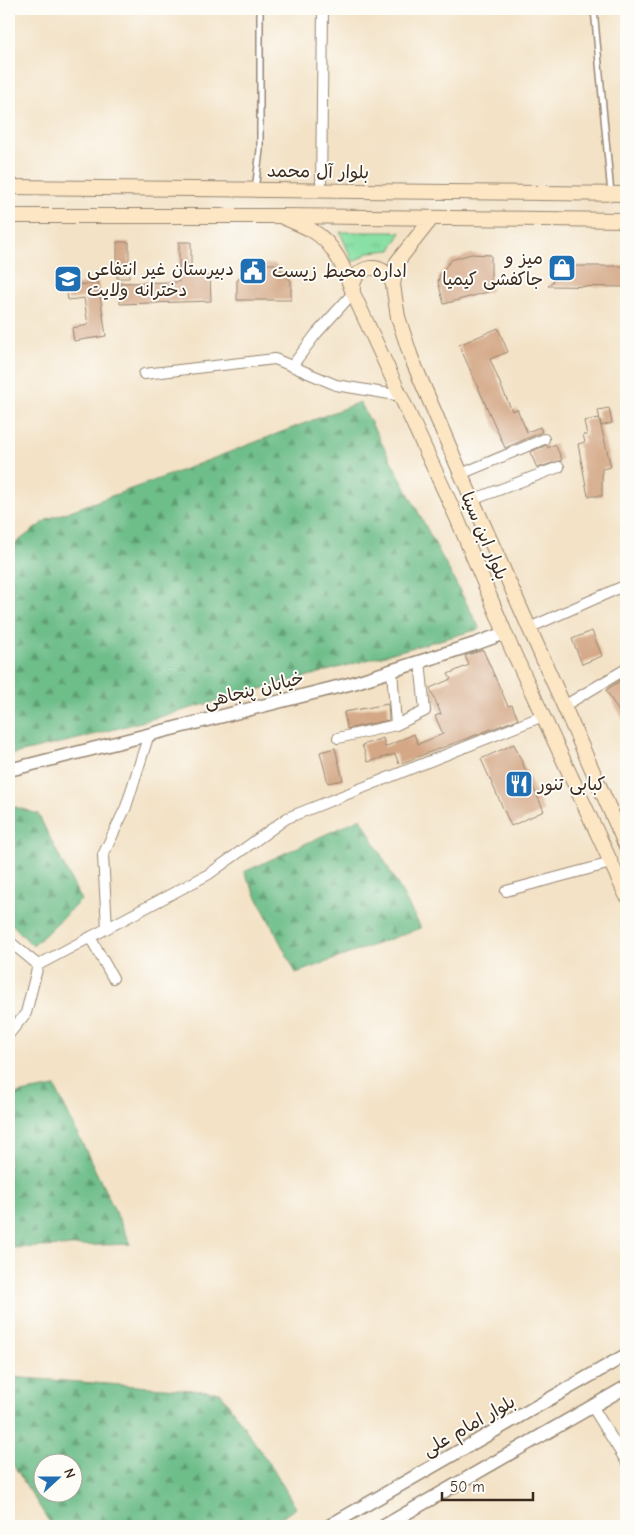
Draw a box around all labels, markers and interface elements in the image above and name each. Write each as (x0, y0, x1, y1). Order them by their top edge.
street label: بلوار آل محمد (267, 161, 369, 183)
place label: میز و جاکفشی کیمیا (442, 248, 543, 290)
shop icon: میز و جاکفشی کیمیا (547, 253, 577, 283)
public building icon: اداره محیط زیست (238, 256, 268, 286)
place label: دبیرستان غیر انتفاعی دخترانه ولایت (87, 259, 234, 301)
place label: اداره محیط زیست (272, 261, 407, 282)
school or university icon: دبیرستان غیر انتفاعی دخترانه ولایت (53, 264, 83, 294)
street label: بلوار ابن سینا (456, 489, 512, 583)
street label: خیابان پنجاهی (202, 667, 306, 713)
restaurant icon: کبابی تنور (504, 769, 534, 799)
place label: کبابی تنور (536, 774, 606, 796)
street label: بلوار امام علی (419, 1391, 521, 1464)
north arrow (32, 1452, 82, 1502)
text: N (60, 1466, 79, 1481)
scale bar (442, 1470, 534, 1502)
text: 50 m (450, 1478, 485, 1496)

